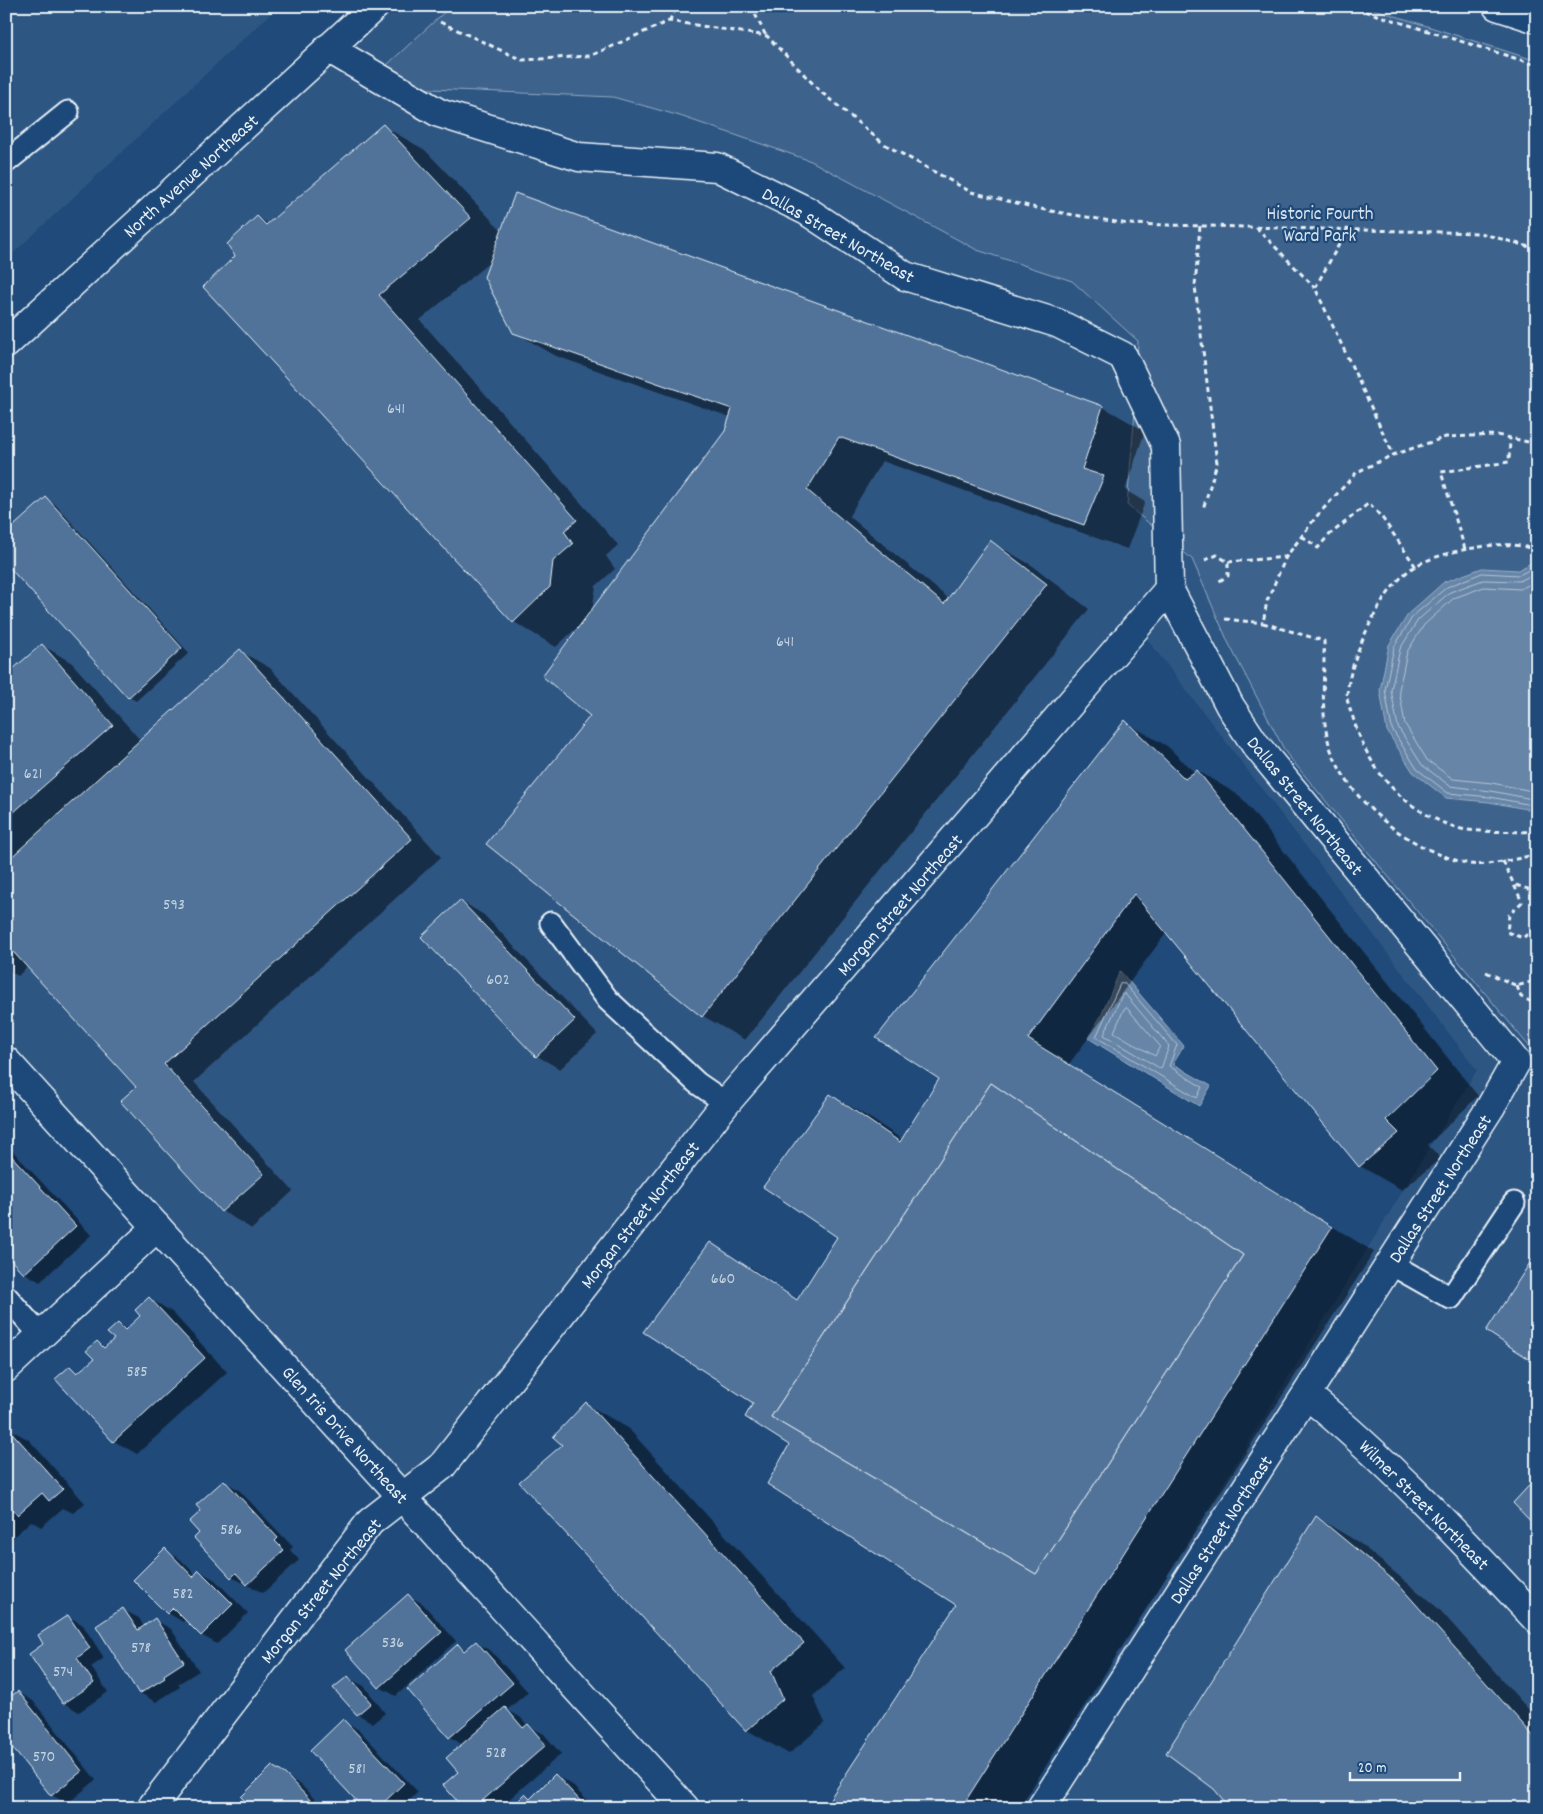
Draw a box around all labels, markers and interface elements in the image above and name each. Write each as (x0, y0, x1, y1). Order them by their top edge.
street label: North Avenue Northeast (119, 109, 266, 246)
street label: Dallas Street Northeast (756, 182, 919, 292)
park label: Historic Fourth Ward Park (1266, 202, 1374, 251)
house number: 641 (387, 398, 405, 421)
house number: 641 (776, 631, 794, 654)
street label: Dallas Street Northeast (1239, 732, 1368, 883)
house number: 621 (24, 763, 42, 786)
street label: Morgan Street Northeast (832, 829, 971, 983)
house number: 593 (163, 894, 185, 917)
house number: 602 (486, 969, 510, 992)
street label: Dallas Street Northeast (1384, 1110, 1500, 1270)
street label: Morgan Street Northeast (576, 1137, 708, 1296)
house number: 660 (711, 1268, 735, 1291)
house number: 585 (126, 1361, 148, 1384)
street label: Glen Iris Drive Northeast (274, 1361, 413, 1512)
street label: Wilmer Street Northeast (1351, 1435, 1494, 1578)
street label: Dallas Street Northeast (1165, 1451, 1281, 1611)
street label: Morgan Street Northeast (255, 1514, 390, 1671)
house number: 586 (220, 1519, 242, 1542)
house number: 582 (173, 1583, 193, 1606)
house number: 536 (382, 1632, 404, 1655)
house number: 578 (131, 1637, 151, 1660)
house number: 574 (53, 1661, 73, 1684)
house number: 528 (486, 1742, 506, 1765)
house number: 570 (33, 1746, 55, 1769)
scale bar (1350, 1749, 1460, 1781)
house number: 581 (348, 1758, 366, 1781)
text: 20 m (1358, 1758, 1386, 1780)

